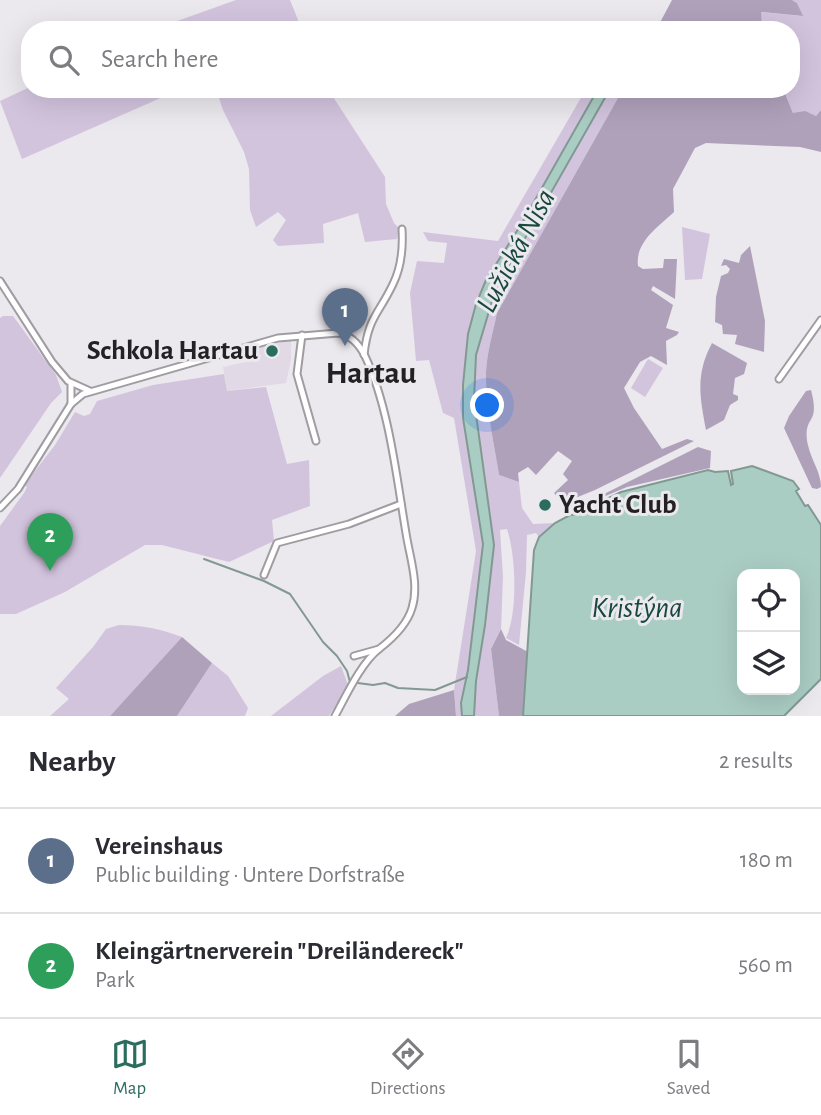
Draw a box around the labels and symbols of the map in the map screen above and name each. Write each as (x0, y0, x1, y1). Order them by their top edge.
water label: Lužická Nisa (471, 184, 561, 318)
pin: 1 (322, 288, 368, 346)
place label: Schkola Hartau (87, 337, 258, 365)
marker: Schkola Hartau (264, 343, 280, 359)
district label: Hartau (325, 357, 417, 389)
your location (470, 388, 504, 422)
place label: Yacht Club (559, 491, 677, 519)
marker: Yacht Club (537, 497, 553, 513)
pin: 2 (27, 513, 73, 571)
water label: Kristýna (592, 593, 682, 623)

